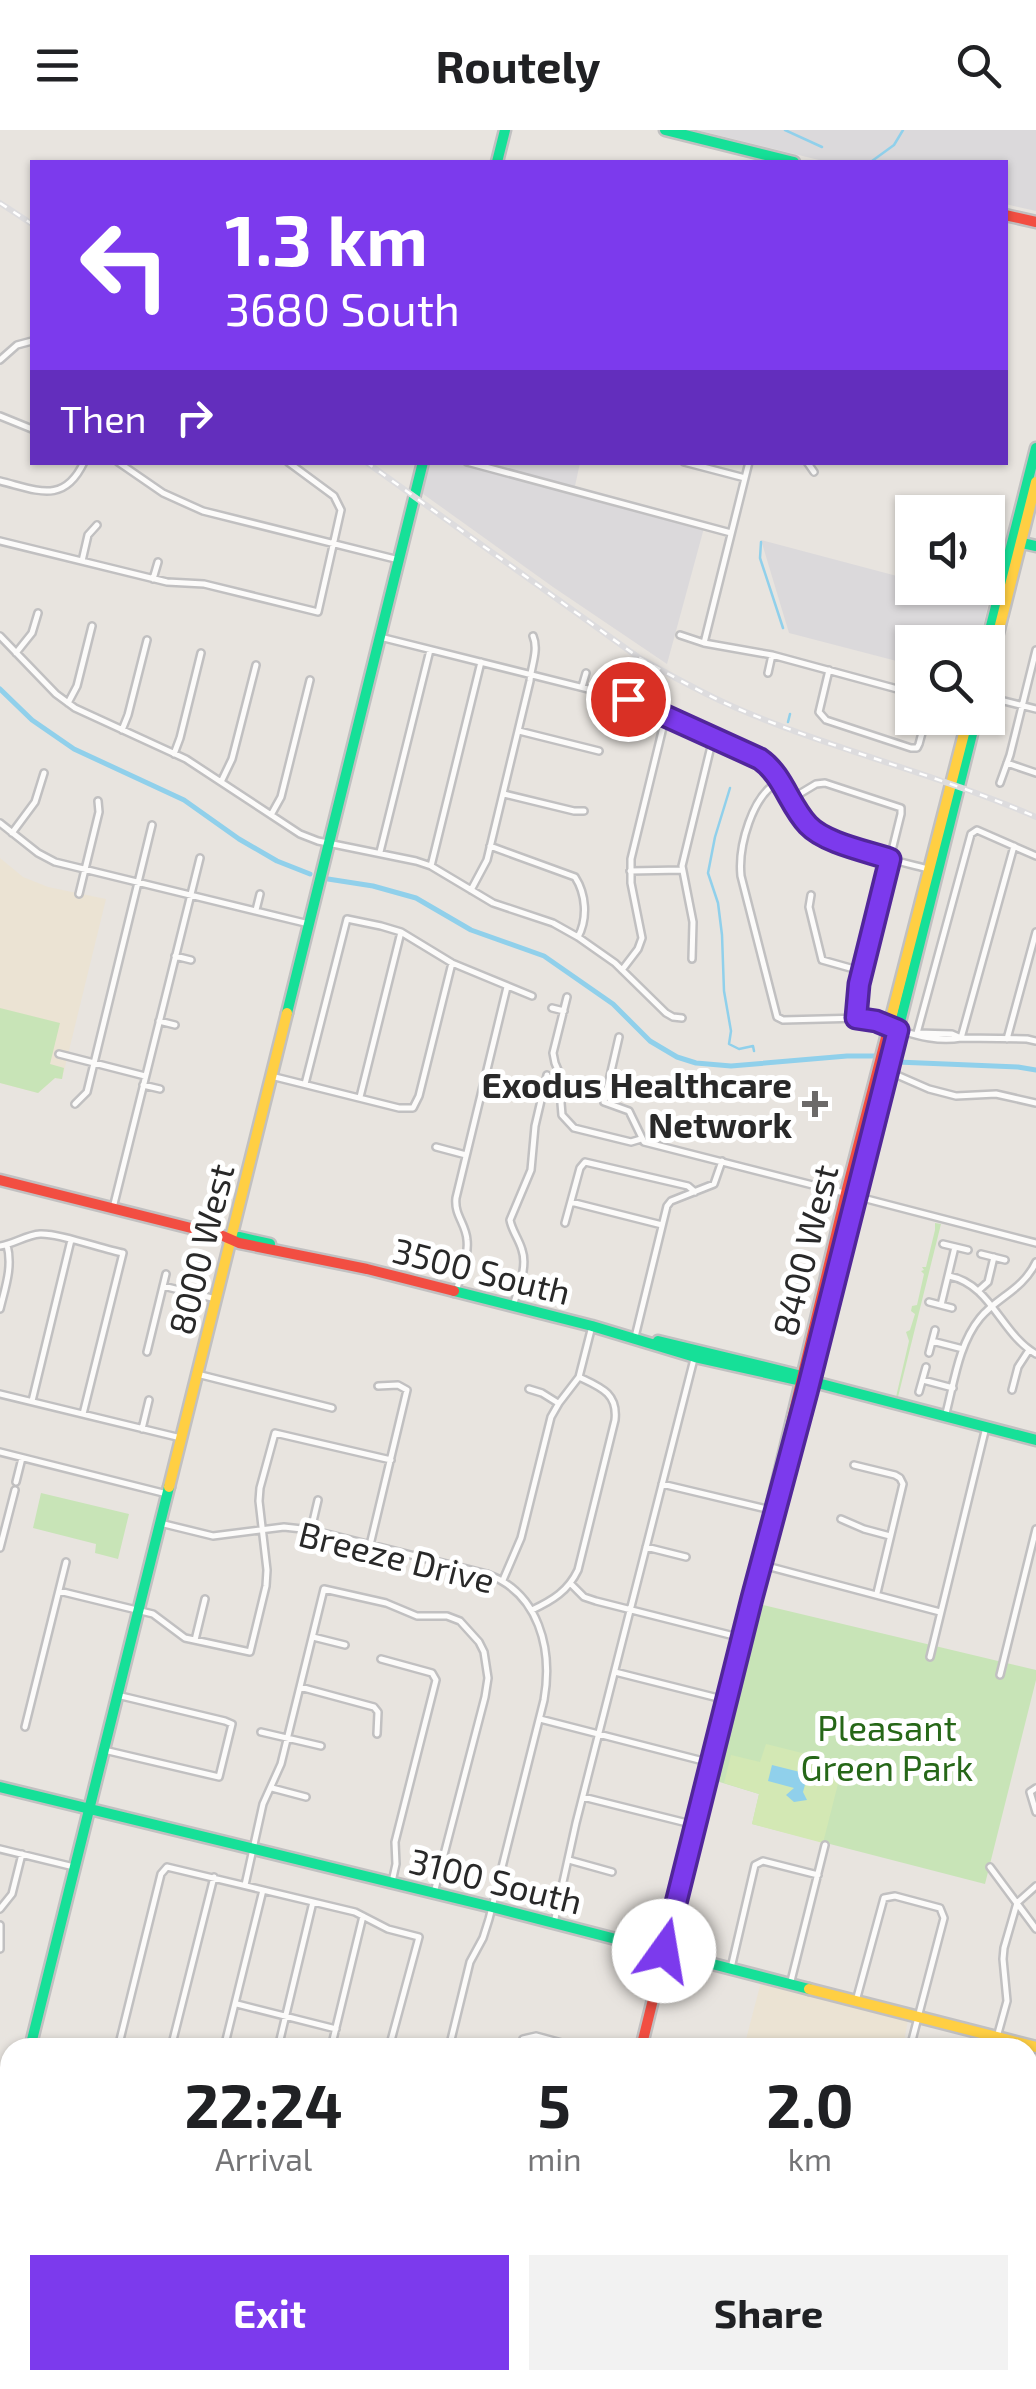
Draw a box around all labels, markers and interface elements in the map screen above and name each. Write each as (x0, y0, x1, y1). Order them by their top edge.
icon: menu (30, 38, 85, 93)
text: Routely (435, 38, 601, 92)
icon: search (951, 38, 1006, 93)
text: 1.3 km (225, 196, 428, 280)
icon: left (60, 200, 190, 330)
text: 3680 South (225, 281, 460, 335)
icon: right (167, 390, 222, 445)
text: Then (60, 395, 147, 441)
map controls (895, 495, 1005, 735)
button: sound (895, 495, 1005, 605)
button: search (895, 625, 1005, 735)
pin (586, 657, 671, 742)
icon: arrive (601, 672, 656, 727)
place label: Exodus Healthcare Network (482, 1063, 792, 1145)
marker: Exodus Healthcare Network (802, 1091, 828, 1117)
street label: 8000 West (159, 1159, 241, 1339)
street label: 8400 West (762, 1160, 846, 1340)
street label: 3500 South (389, 1228, 575, 1312)
street label: Breeze Drive (295, 1511, 499, 1601)
park label: Pleasant Green Park (801, 1706, 974, 1788)
street label: 3100 South (405, 1838, 587, 1922)
position arrow (612, 1899, 716, 2003)
text: 22:24 (184, 2068, 343, 2140)
text: 5 (538, 2068, 571, 2140)
text: 2.0 (766, 2068, 854, 2140)
text: Arrival (215, 2139, 312, 2177)
text: min (527, 2139, 582, 2177)
text: km (788, 2139, 832, 2177)
button: Exit (30, 2255, 509, 2370)
button: Share (529, 2255, 1008, 2370)

